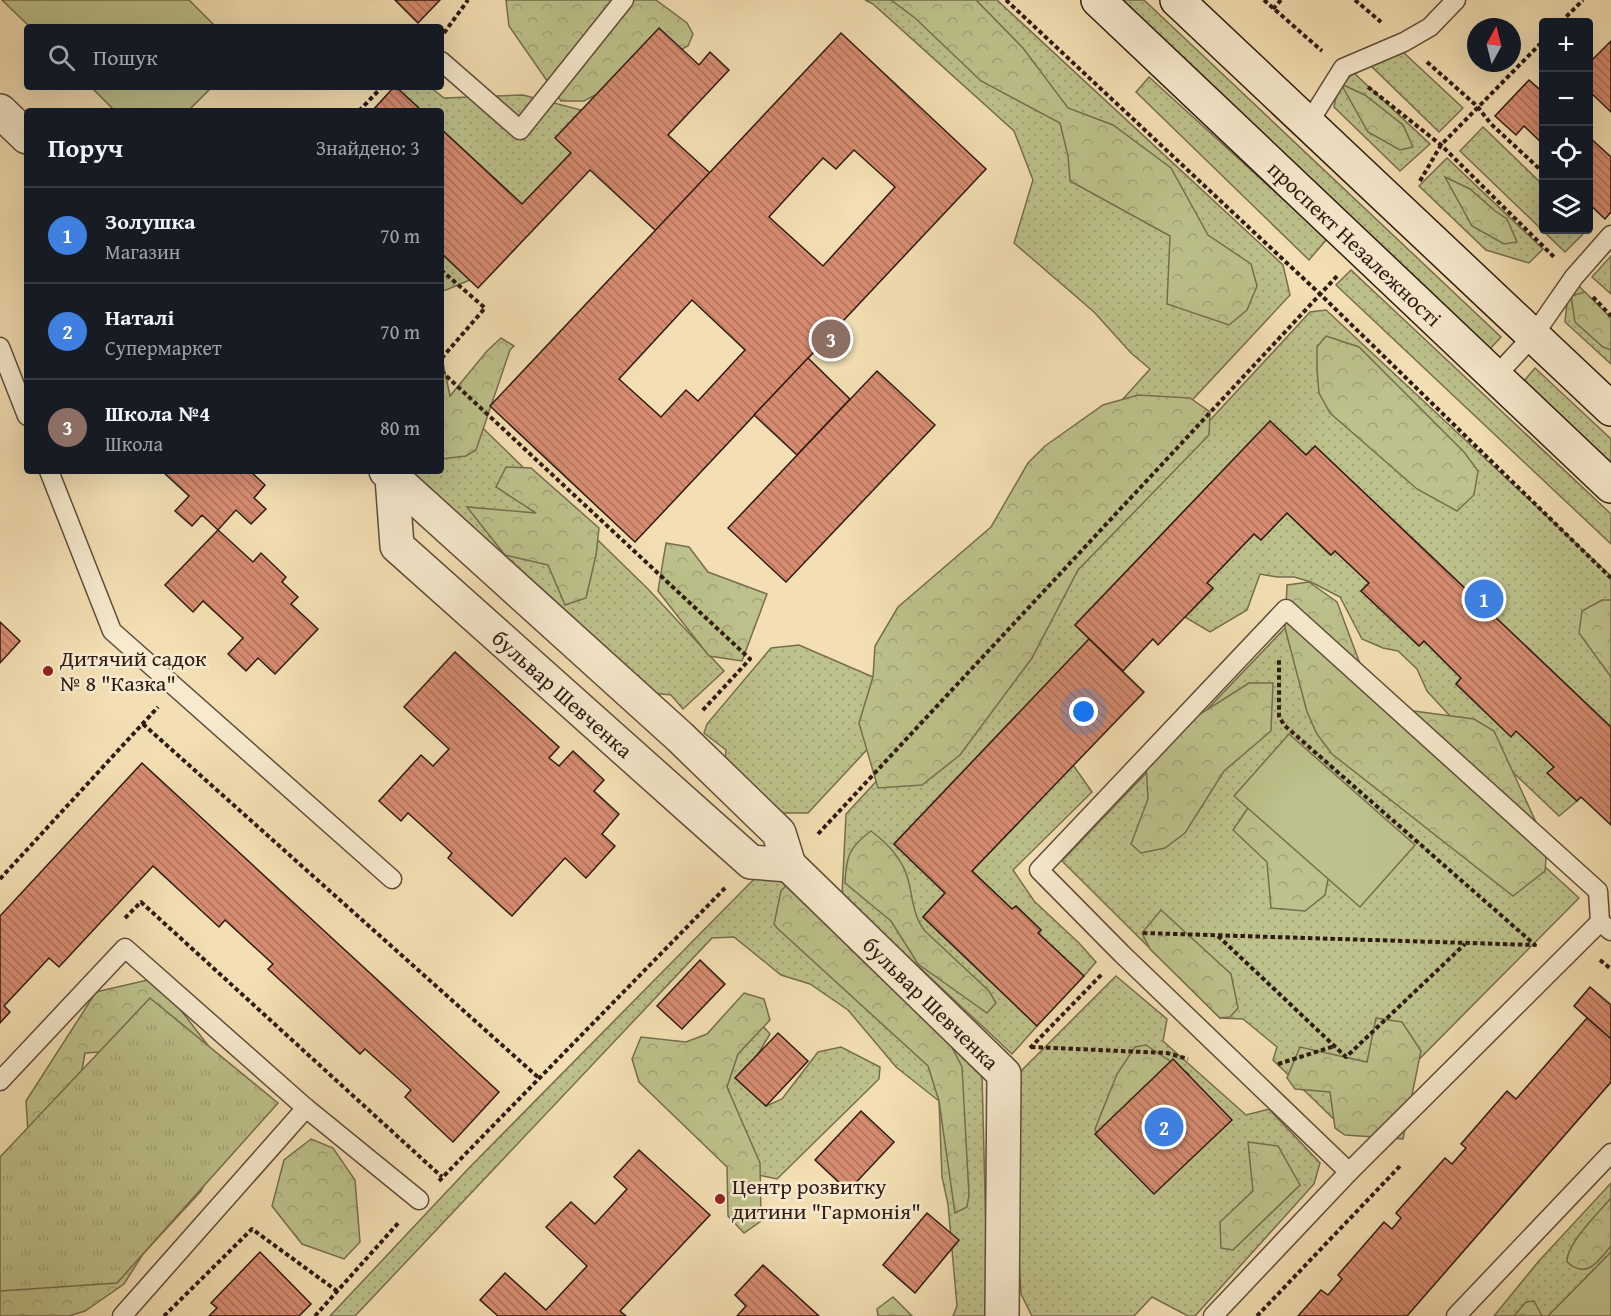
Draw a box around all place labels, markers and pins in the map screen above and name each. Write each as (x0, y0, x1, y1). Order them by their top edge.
pin: 3 (812, 316, 850, 362)
pin: 1 (1464, 576, 1504, 622)
place label: Дитячий садок № 8 "Казка" (59, 642, 207, 699)
marker: Дитячий садок № 8 "Казка" (41, 664, 55, 678)
pin: 2 (1144, 1104, 1184, 1150)
place label: Центр розвитку дитини "Гармонія" (732, 1170, 921, 1227)
marker: Центр розвитку дитини "Гармонія" (713, 1192, 727, 1206)

